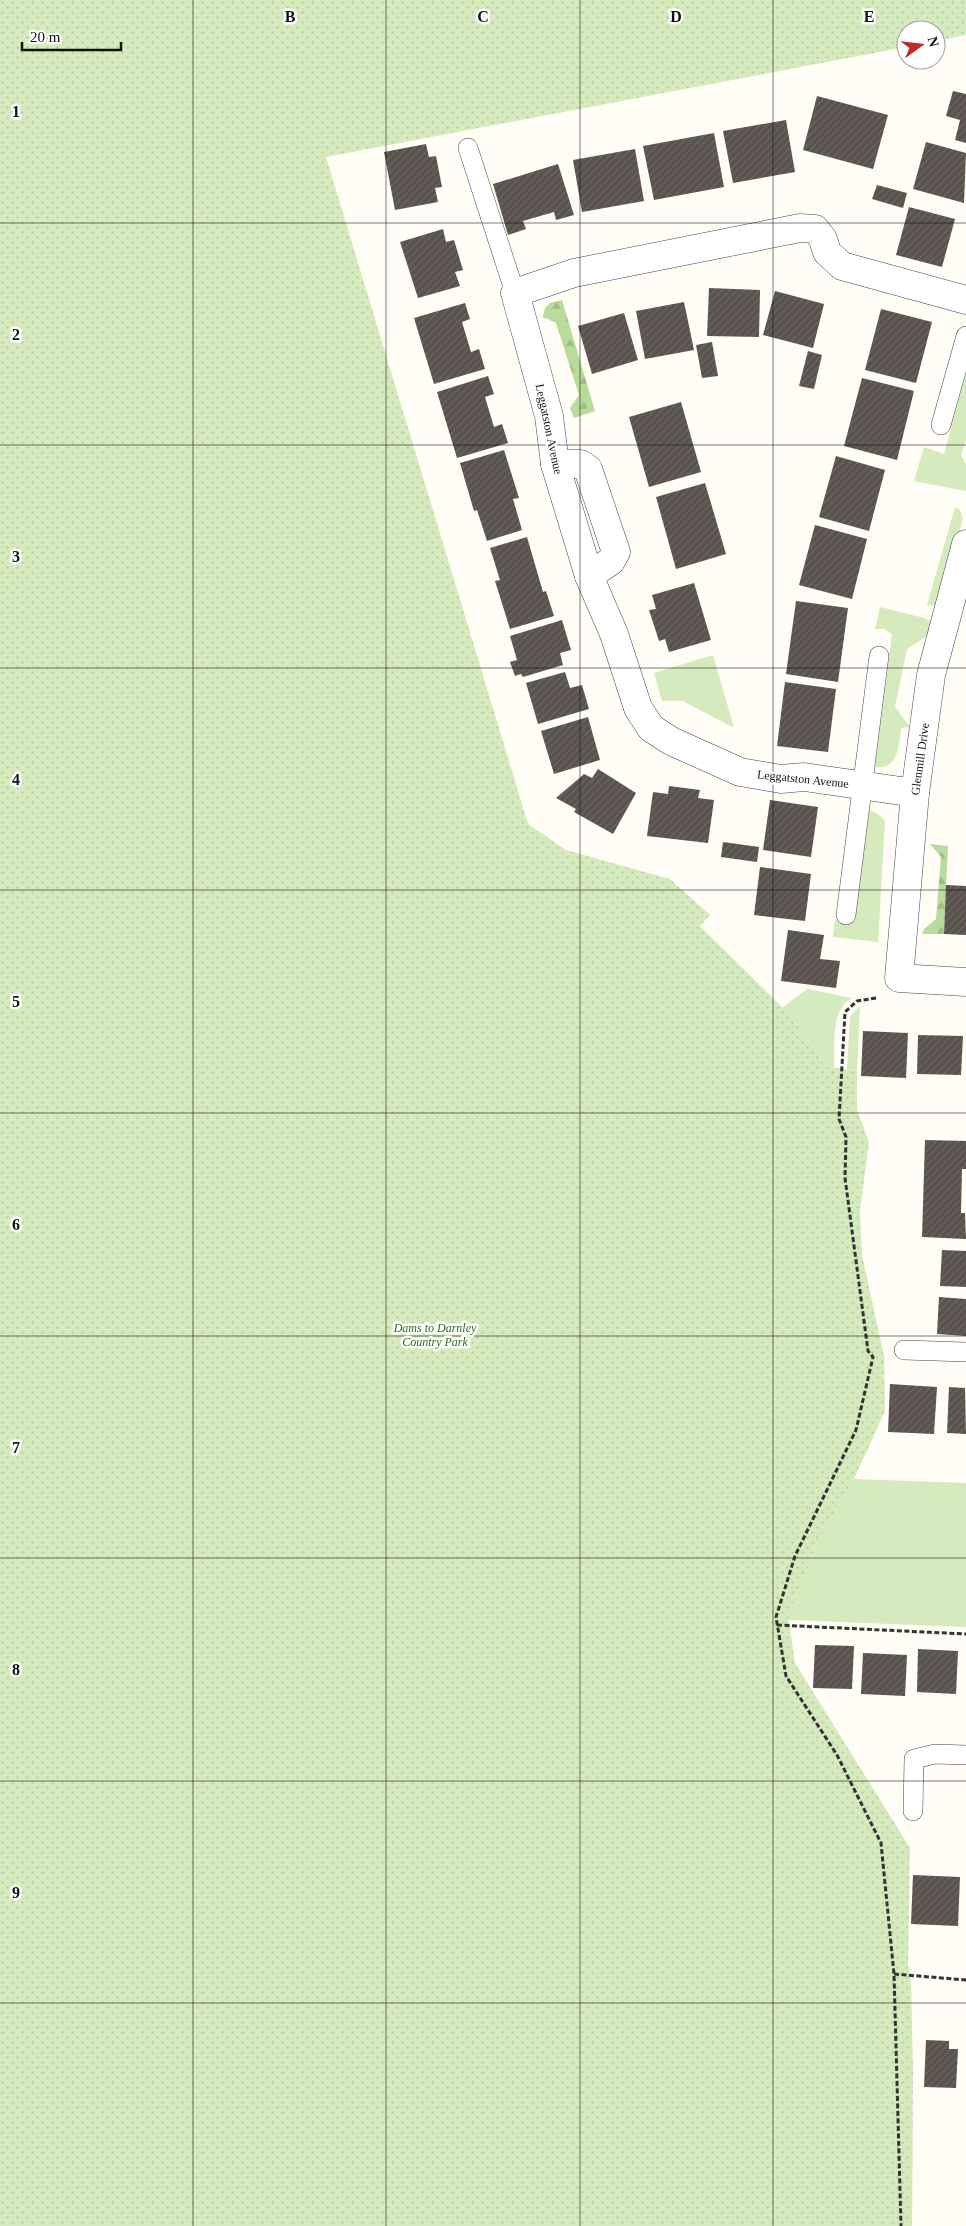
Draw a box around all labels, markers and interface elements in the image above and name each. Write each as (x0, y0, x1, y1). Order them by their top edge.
text: B (285, 8, 296, 25)
text: C (477, 8, 489, 25)
text: D (670, 8, 682, 25)
text: E (864, 8, 874, 25)
scale bar (22, 20, 121, 52)
north arrow (896, 20, 946, 70)
text: 20 m (30, 29, 61, 45)
text: N (925, 35, 942, 49)
text: 1 (12, 103, 20, 120)
text: 2 (12, 326, 20, 343)
street label: Leggatston Avenue (533, 383, 565, 475)
text: 3 (12, 548, 20, 565)
street label: Glenmill Drive (908, 722, 932, 796)
street label: Leggatston Avenue (756, 767, 850, 791)
text: 4 (12, 771, 20, 788)
text: 5 (12, 993, 20, 1010)
text: 6 (12, 1216, 20, 1233)
park label: Dams to Darnley Country Park (393, 1321, 477, 1349)
text: 7 (12, 1439, 20, 1456)
text: 8 (12, 1661, 20, 1678)
text: 9 (12, 1884, 20, 1901)

